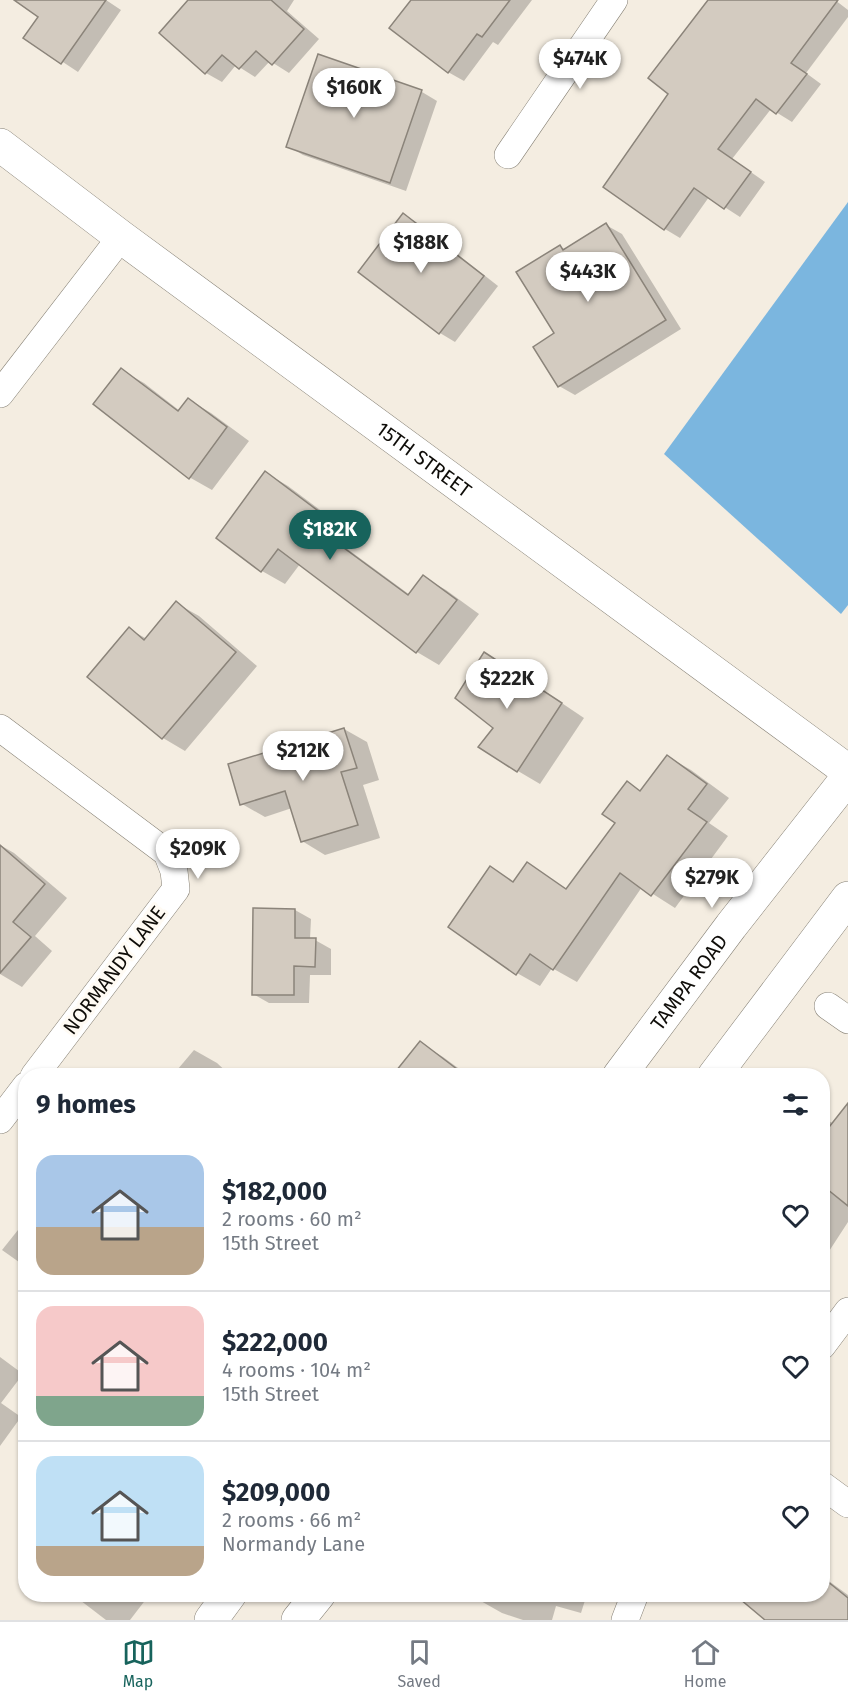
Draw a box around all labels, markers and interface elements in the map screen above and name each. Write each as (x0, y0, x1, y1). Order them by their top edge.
pin: $474K (538, 39, 622, 90)
text: $474K (553, 46, 607, 70)
pin: $160K (312, 68, 396, 119)
text: $160K (326, 75, 382, 99)
pin: $188K (379, 223, 463, 274)
text: $188K (393, 230, 449, 254)
pin: $443K (546, 252, 630, 303)
text: $443K (560, 259, 616, 283)
street label: 15TH STREET (372, 417, 477, 503)
pin: $182K (288, 510, 372, 561)
text: $182K (303, 517, 357, 541)
pin: $222K (465, 659, 549, 710)
text: $222K (480, 666, 534, 690)
pin: $212K (261, 731, 345, 782)
text: $212K (277, 738, 329, 762)
pin: $209K (156, 829, 240, 880)
text: $209K (170, 836, 226, 860)
pin: $279K (670, 858, 754, 909)
text: $279K (685, 865, 739, 889)
street label: NORMANDY LANE (58, 901, 170, 1039)
street label: TAMPA ROAD (645, 930, 733, 1035)
icon: filters (779, 1088, 812, 1121)
text: 9 homes (36, 1089, 136, 1120)
text: $182,000 (222, 1176, 327, 1207)
icon: home (84, 1179, 156, 1251)
icon: heart (779, 1199, 812, 1232)
text: 2 rooms · 60 m² (222, 1207, 362, 1231)
text: 15th Street (222, 1231, 319, 1255)
text: $222,000 (222, 1327, 328, 1358)
icon: home (84, 1330, 156, 1402)
icon: heart (779, 1350, 812, 1383)
text: 4 rooms · 104 m² (222, 1358, 371, 1382)
text: 15th Street (222, 1382, 319, 1406)
text: $209,000 (222, 1477, 330, 1508)
icon: home (84, 1480, 156, 1552)
icon: heart (779, 1500, 812, 1533)
text: 2 rooms · 66 m² (222, 1508, 361, 1532)
text: Normandy Lane (222, 1532, 365, 1556)
tab: Map (122, 1636, 155, 1691)
tab: Saved (398, 1636, 441, 1691)
tab: Home (684, 1636, 726, 1691)

